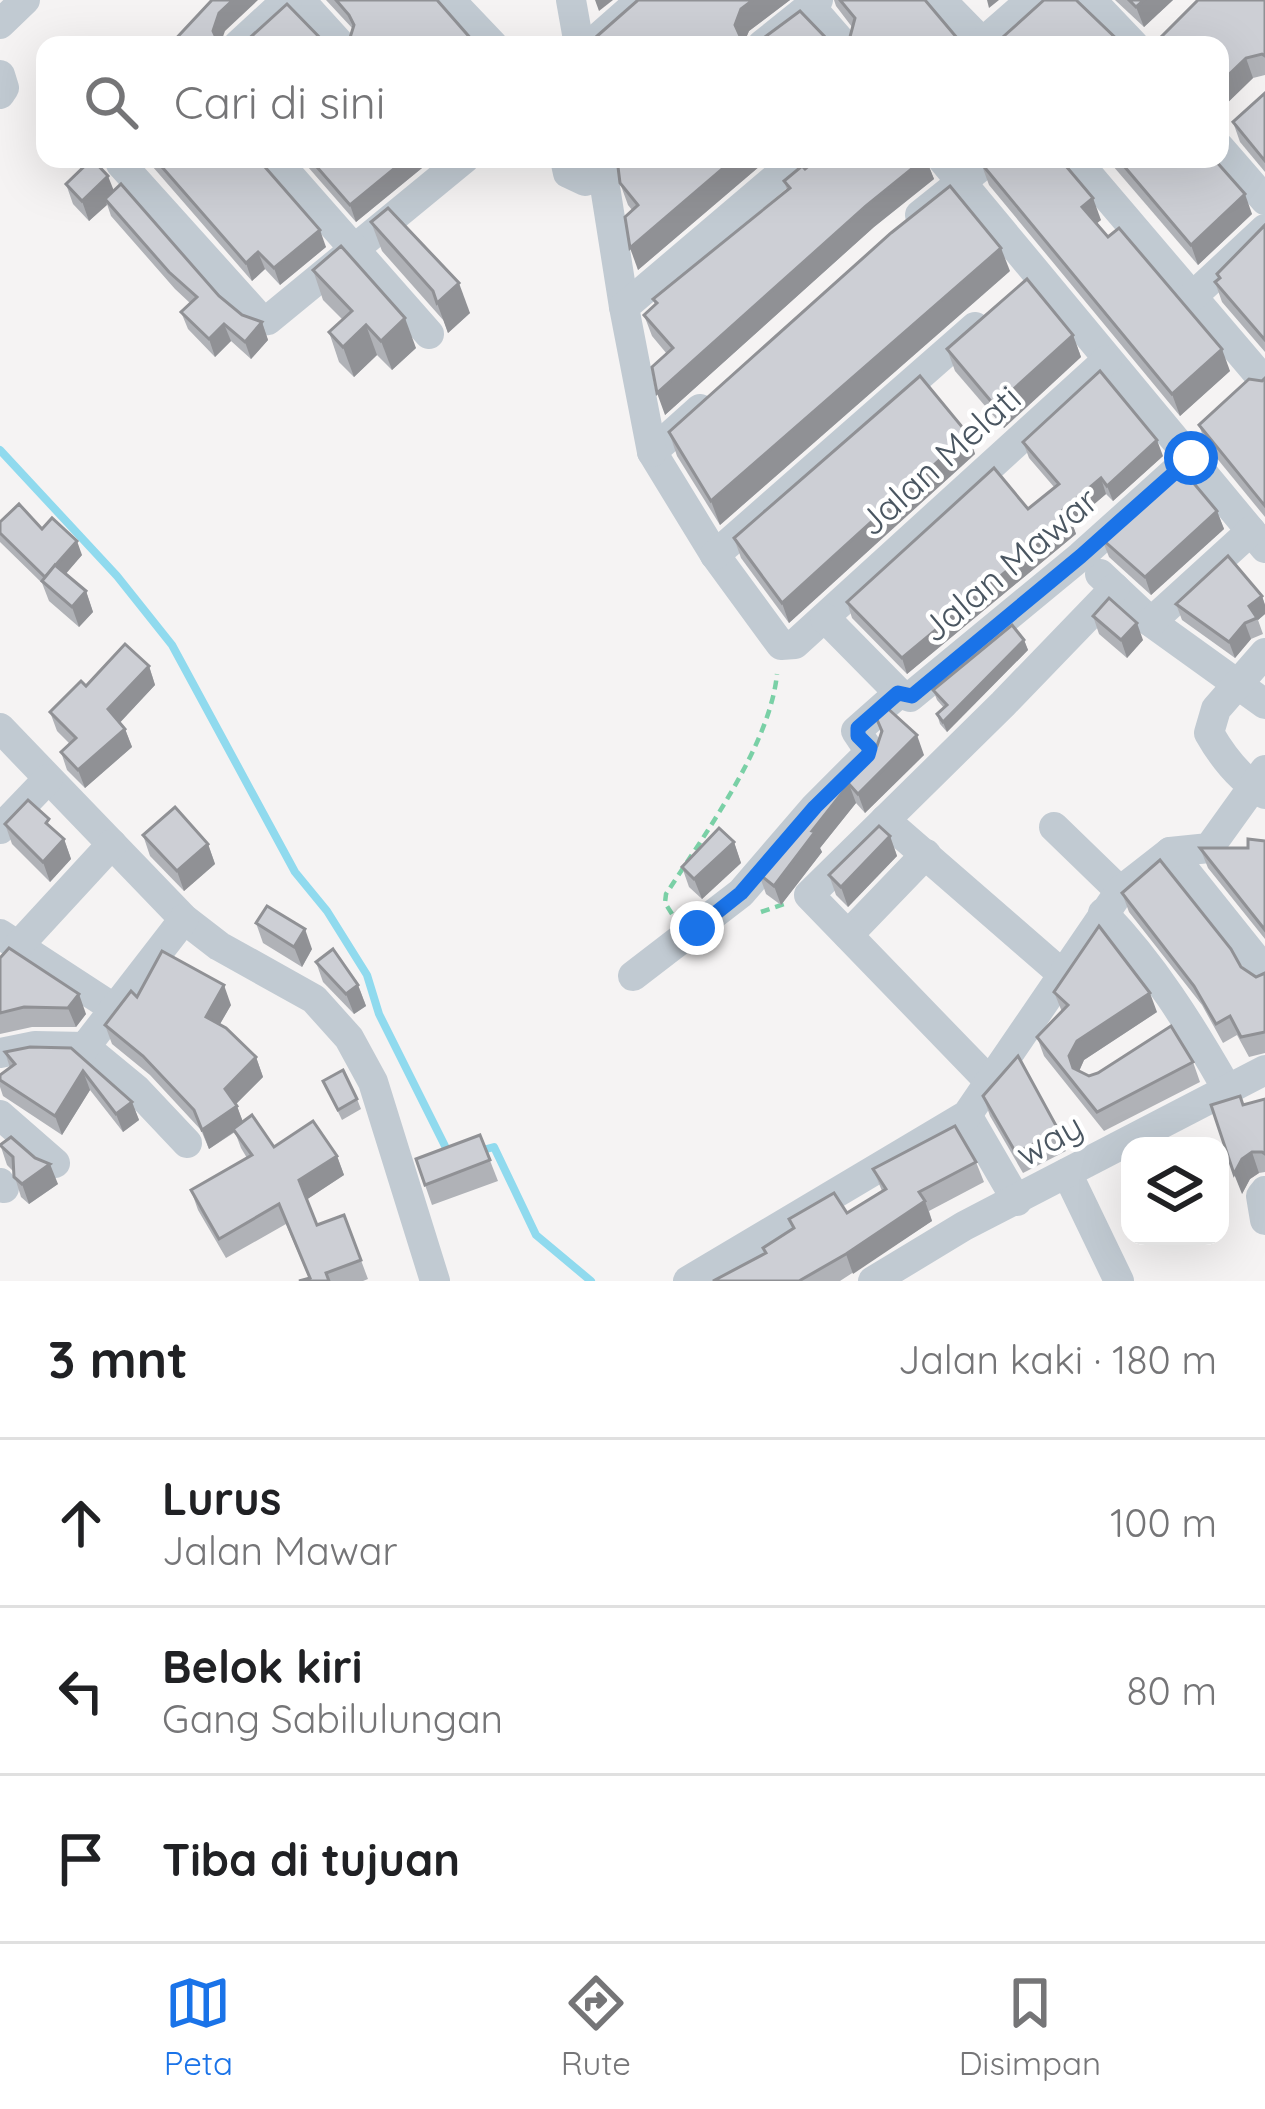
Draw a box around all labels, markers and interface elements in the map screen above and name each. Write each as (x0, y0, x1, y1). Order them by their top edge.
search box (36, 36, 1229, 168)
icon: search (78, 69, 144, 135)
text: Cari di sini (174, 74, 385, 130)
street label: Jalan Melati (848, 375, 1030, 545)
route start (1164, 431, 1218, 485)
street label: Jalan Mawar (911, 477, 1107, 651)
route end (670, 901, 724, 955)
street label: way (1008, 1102, 1090, 1176)
map controls (1121, 1137, 1229, 1245)
button: layers (1121, 1137, 1229, 1245)
text: 3 mnt (48, 1327, 188, 1391)
text: Jalan kaki · 180 m (898, 1335, 1217, 1384)
text: Lurus (162, 1470, 281, 1526)
icon: ahead (48, 1490, 114, 1556)
text: 100 m (1110, 1498, 1217, 1547)
text: Jalan Mawar (162, 1526, 398, 1575)
text: Belok kiri (162, 1638, 362, 1694)
icon: left (48, 1658, 114, 1724)
text: 80 m (1127, 1666, 1217, 1715)
text: Gang Sabilulungan (162, 1694, 503, 1743)
icon: arrive (48, 1826, 114, 1892)
text: Tiba di tujuan (162, 1831, 460, 1887)
tab: Peta (164, 1970, 233, 2083)
tab: Rute (561, 1970, 631, 2083)
tab: Disimpan (959, 1970, 1101, 2083)

